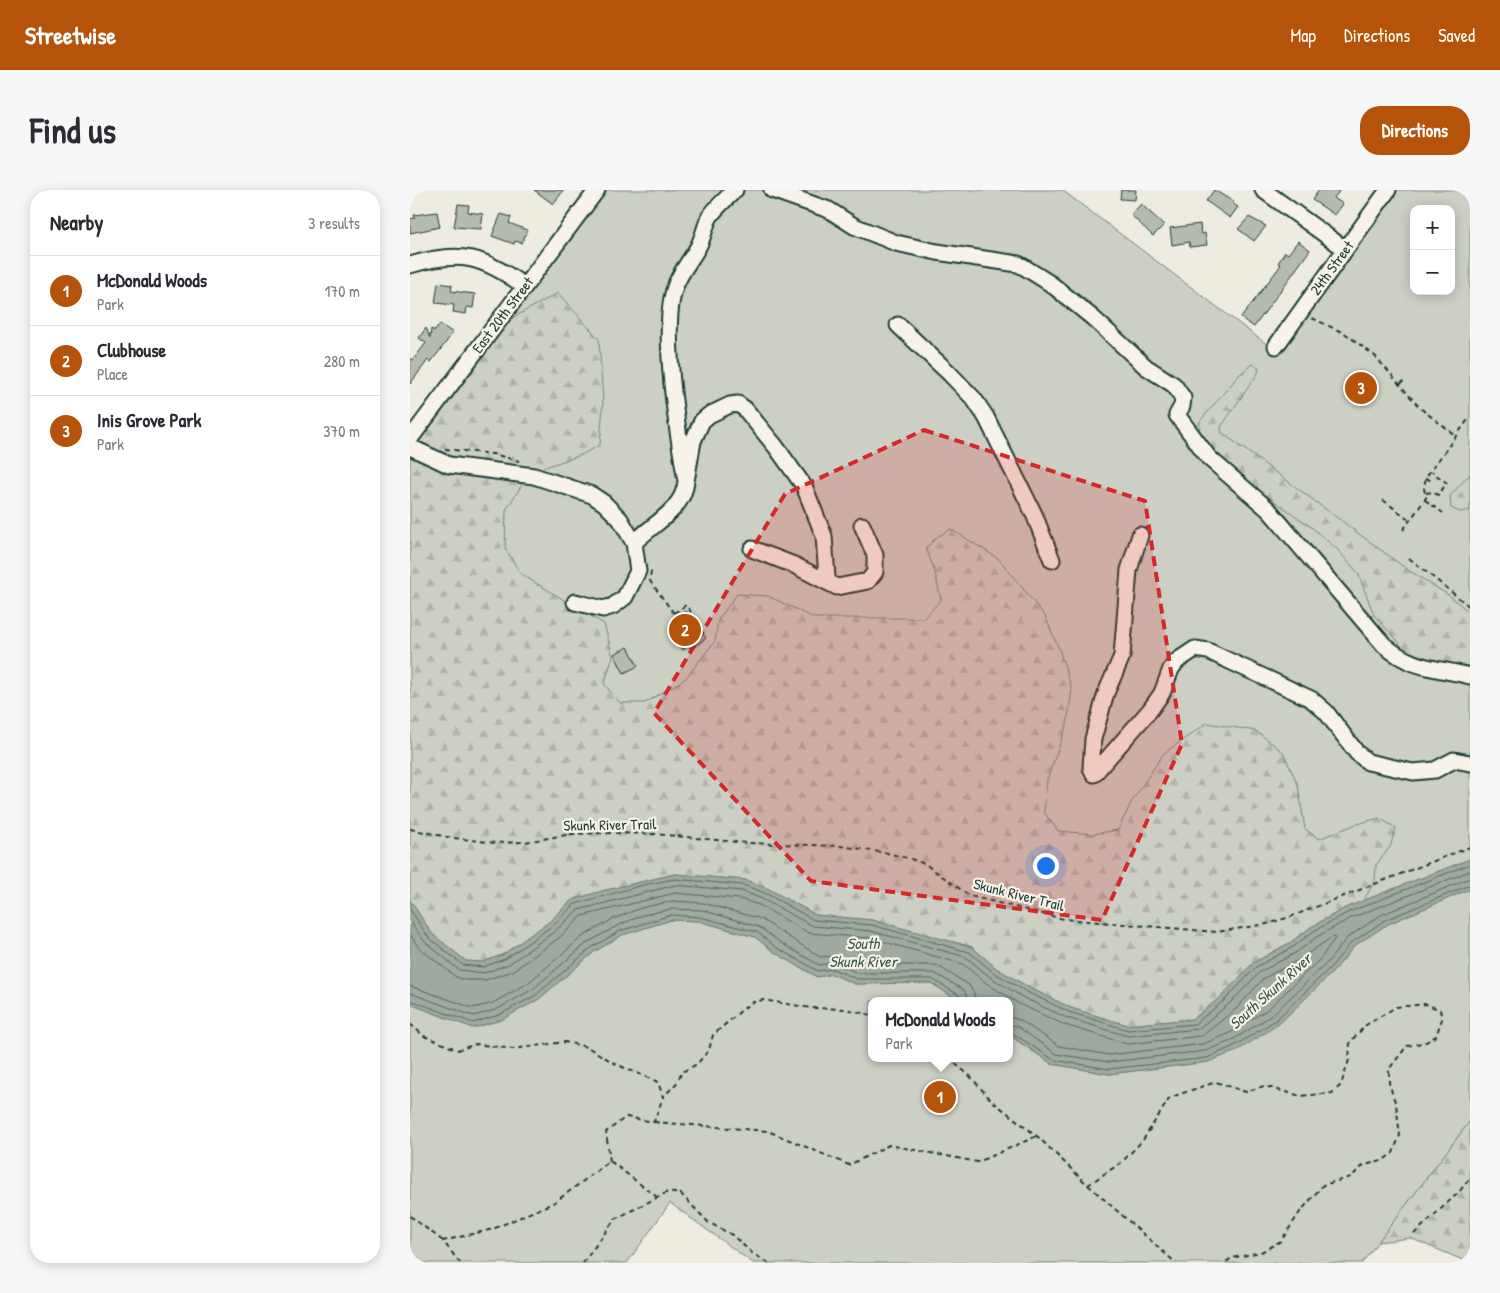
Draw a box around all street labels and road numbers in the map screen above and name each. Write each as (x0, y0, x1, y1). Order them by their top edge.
street label: 24th Street (1305, 236, 1359, 299)
street label: East 20th Street (467, 272, 539, 357)
street label: Skunk River Trail (563, 813, 657, 836)
street label: Skunk River Trail (971, 873, 1067, 916)

